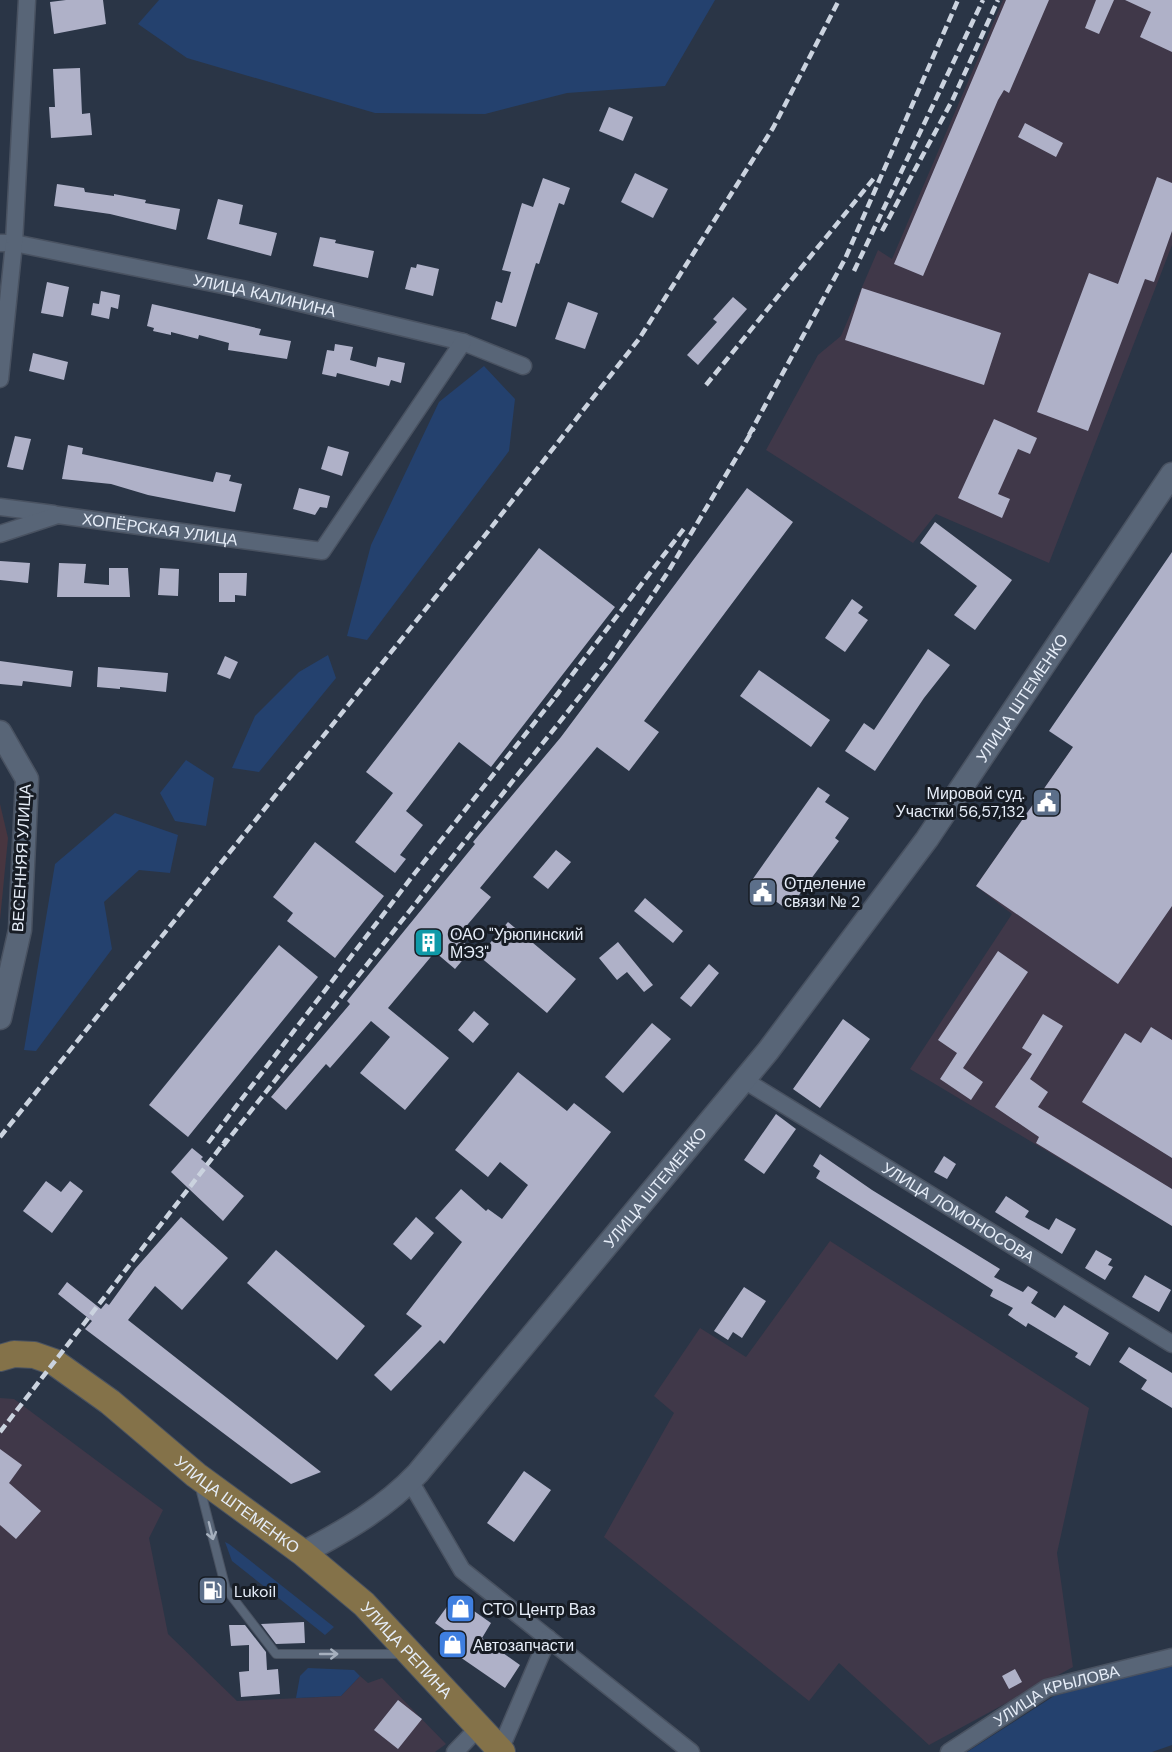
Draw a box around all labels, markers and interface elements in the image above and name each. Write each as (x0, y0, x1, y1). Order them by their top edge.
street label: УЛИЦА КАЛИНИНА (191, 269, 338, 322)
street label: ХОПЁРСКАЯ УЛИЦА (81, 508, 239, 550)
street label: УЛИЦА ШТЕМЕНКО (971, 630, 1073, 767)
street label: ВЕСЕННЯЯ УЛИЦА (7, 783, 36, 933)
place label: Мировой суд. Участки 56,57,132 (896, 783, 1025, 822)
public building icon: Мировой суд. Участки 56,57,132 (1030, 786, 1062, 818)
place label: Отделение связи № 2 (784, 873, 866, 912)
public building icon: Отделение связи № 2 (747, 876, 779, 908)
place label: ОАО "Урюпинский МЭЗ" (450, 924, 583, 963)
building icon: ОАО "Урюпинский МЭЗ" (413, 927, 445, 959)
street label: УЛИЦА ШТЕМЕНКО (599, 1123, 712, 1252)
street label: УЛИЦА ЛОМОНОСОВА (878, 1158, 1039, 1268)
street label: УЛИЦА ШТЕМЕНКО (170, 1451, 304, 1558)
one-way arrow (205, 1521, 217, 1540)
fuel station icon: Lukoil (197, 1575, 229, 1607)
place label: Lukoil (234, 1581, 276, 1602)
shop icon: СТО Центр Ваз (445, 1593, 477, 1625)
street label: УЛИЦА РЕПИНА (356, 1597, 457, 1703)
place label: СТО Центр Ваз (482, 1599, 596, 1620)
shop icon: Автозапчасти (436, 1629, 468, 1661)
place label: Автозапчасти (473, 1635, 574, 1656)
one-way arrow (318, 1648, 338, 1660)
street label: УЛИЦА КРЫЛОВА (989, 1660, 1122, 1731)

